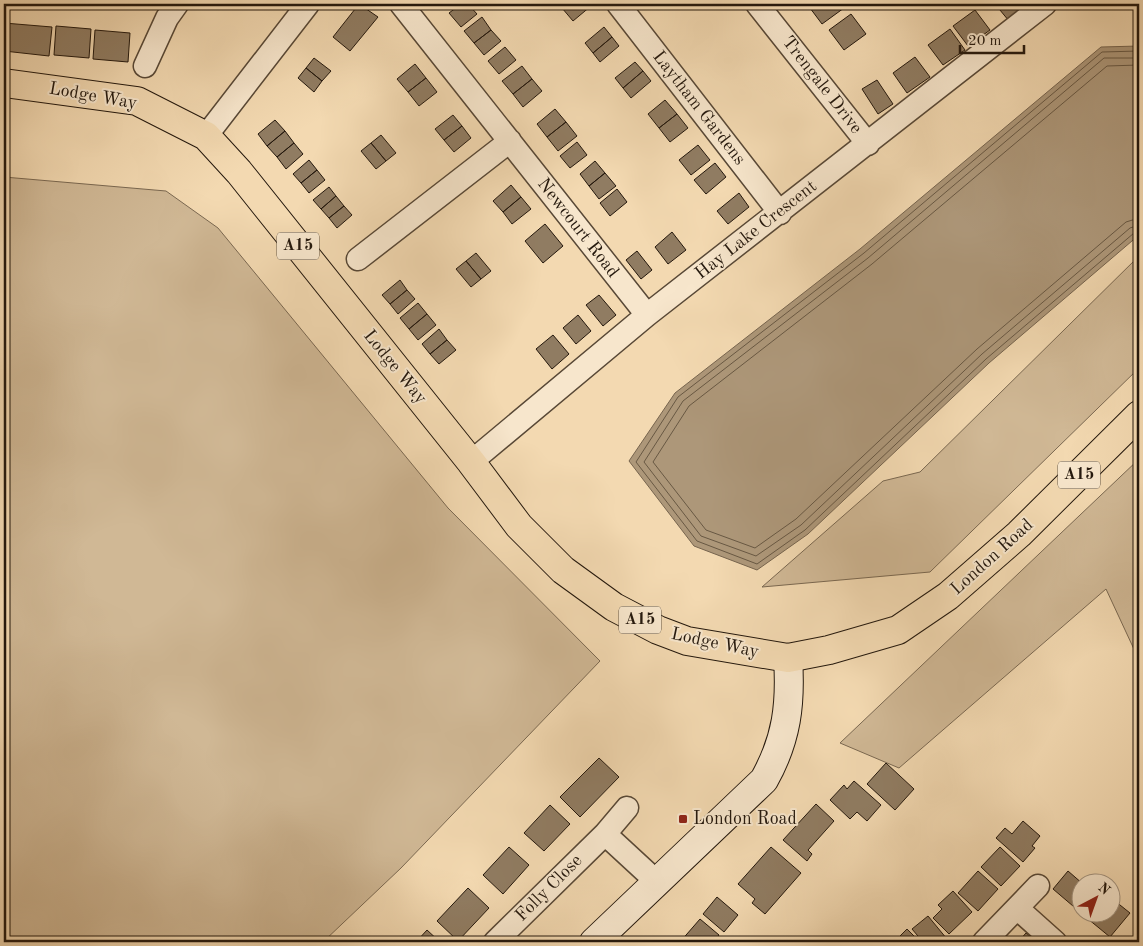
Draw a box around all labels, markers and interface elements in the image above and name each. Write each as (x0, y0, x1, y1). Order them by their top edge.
scale bar (960, 22, 1024, 54)
street label: Trengale Drive (779, 33, 865, 137)
text: 20 m (968, 34, 1002, 49)
street label: Laytham Gardens (649, 48, 749, 168)
street label: Lodge Way (47, 79, 139, 113)
street label: Newcourt Road (534, 175, 622, 281)
street label: Hay Lake Crescent (692, 177, 820, 283)
road number: A15 (277, 232, 319, 260)
street label: Lodge Way (360, 327, 430, 408)
road number: A15 (1058, 462, 1100, 488)
street label: London Road (947, 516, 1037, 598)
road number: A15 (619, 606, 661, 634)
street label: Lodge Way (669, 625, 761, 661)
place label: London Road (693, 810, 797, 828)
marker: London Road (677, 813, 689, 825)
street label: Folly Close (512, 851, 586, 925)
north arrow (1070, 874, 1120, 924)
text: N (1095, 880, 1113, 898)

